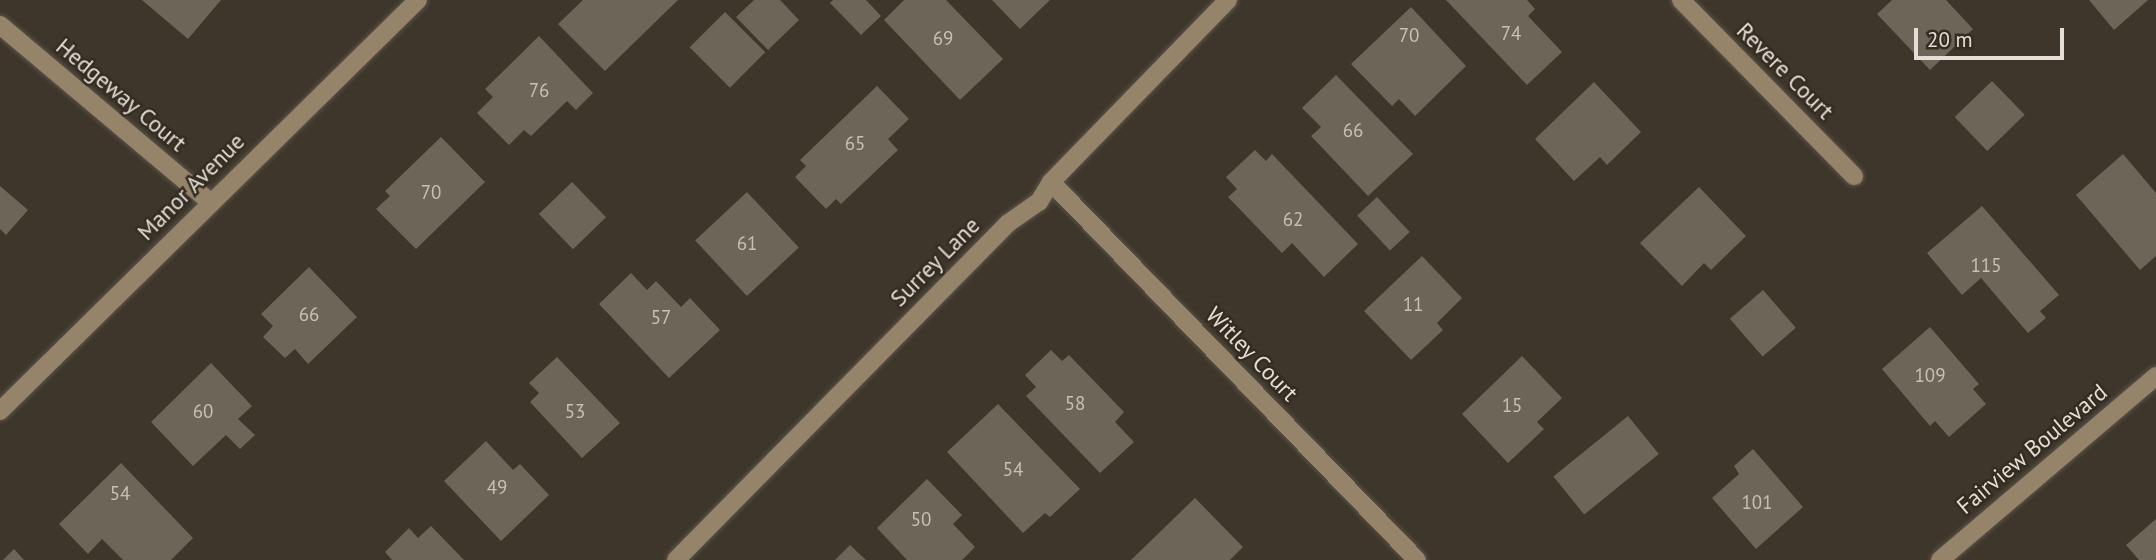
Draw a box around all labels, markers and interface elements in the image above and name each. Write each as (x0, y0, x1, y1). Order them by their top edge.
scale bar (1918, 14, 2068, 58)
street label: Revere Court (1731, 17, 1839, 125)
house number: 74 (1501, 23, 1521, 45)
house number: 70 (1399, 25, 1419, 47)
text: 20 m (1927, 26, 1973, 53)
house number: 69 (933, 28, 953, 50)
street label: Hedgeway Court (50, 32, 192, 158)
house number: 76 (529, 80, 549, 102)
house number: 66 (1343, 120, 1363, 142)
street label: Manor Avenue (132, 128, 250, 246)
house number: 65 (845, 133, 865, 155)
house number: 70 (421, 182, 441, 204)
house number: 62 (1283, 209, 1303, 231)
street label: Surrey Lane (884, 211, 986, 313)
house number: 61 (737, 233, 757, 255)
house number: 115 (1970, 255, 2002, 277)
house number: 11 (1403, 294, 1423, 316)
street label: Witley Court (1200, 301, 1304, 407)
house number: 66 (299, 304, 319, 326)
house number: 57 (651, 307, 671, 329)
house number: 109 (1914, 365, 1946, 387)
street label: Fairview Boulevard (1951, 378, 2113, 520)
house number: 58 (1065, 393, 1085, 415)
house number: 15 (1502, 395, 1522, 417)
house number: 60 (193, 401, 213, 423)
house number: 53 (565, 401, 585, 423)
house number: 54 (1003, 459, 1023, 481)
house number: 49 (487, 477, 507, 499)
house number: 54 (110, 483, 130, 505)
house number: 101 (1741, 492, 1773, 514)
house number: 50 (911, 509, 931, 531)

